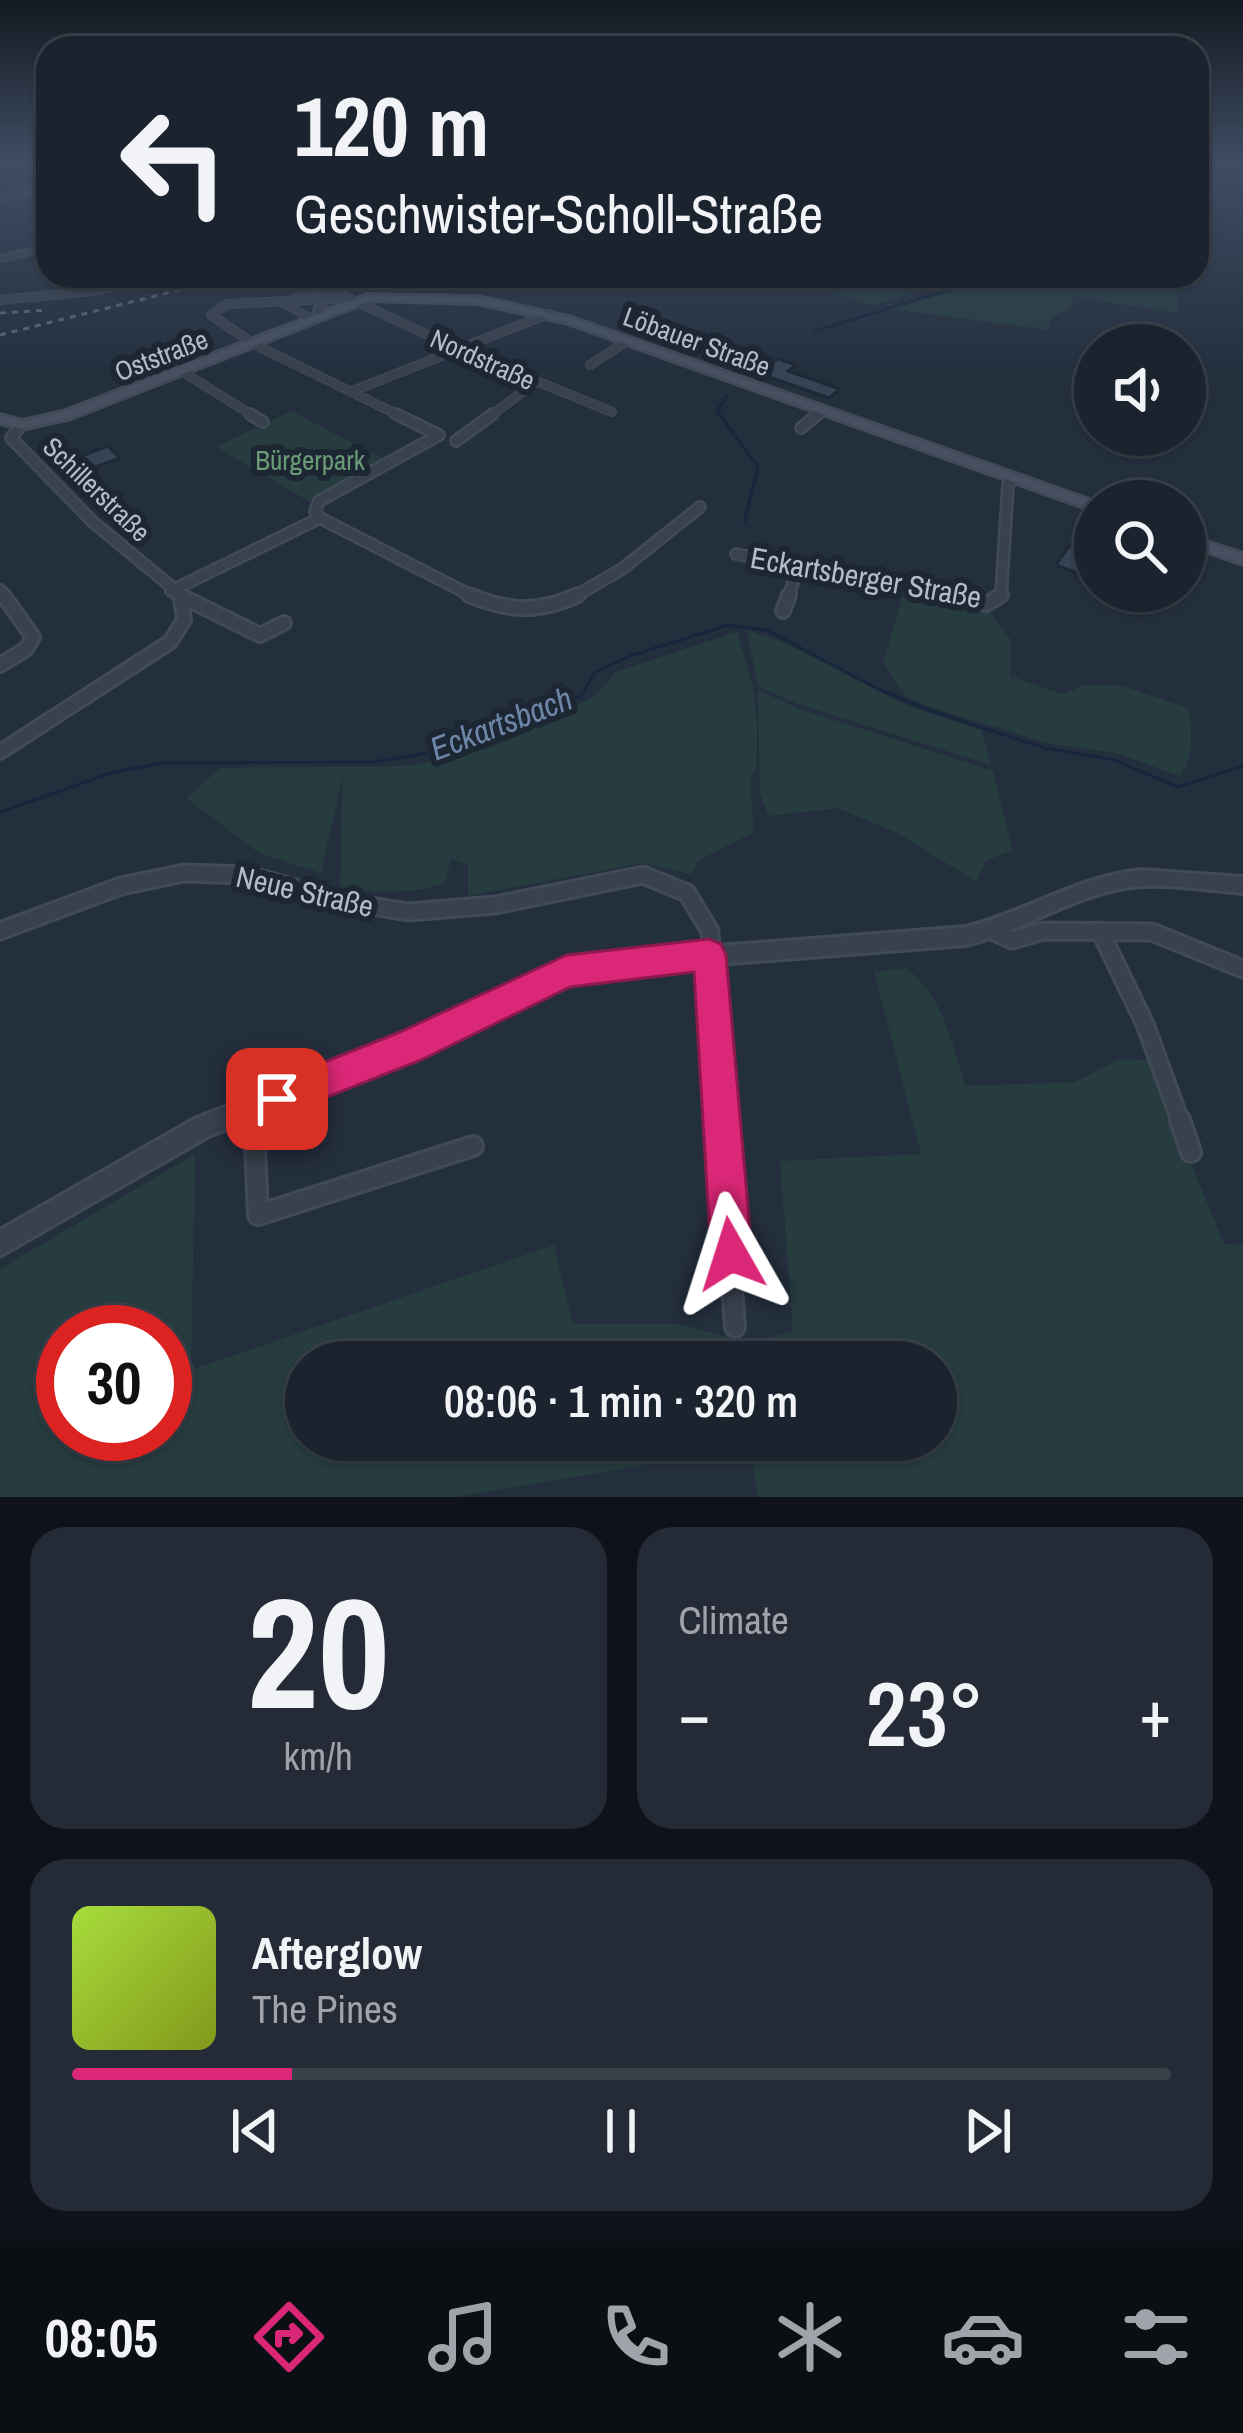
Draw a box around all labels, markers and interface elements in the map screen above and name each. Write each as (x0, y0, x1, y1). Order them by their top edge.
text: 120 m (294, 69, 489, 182)
icon: left (96, 84, 252, 240)
text: Geschwister-Scholl-Straße (294, 177, 823, 250)
street label: Löbauer Straße (619, 298, 775, 384)
street label: Nordstraße (425, 320, 541, 398)
street label: Oststraße (109, 321, 213, 389)
map controls (1074, 324, 1206, 612)
button: sound (1074, 324, 1206, 456)
street label: Schillerstraße (35, 429, 159, 549)
park label: Bürgerpark (255, 442, 366, 478)
button: search (1074, 480, 1206, 612)
street label: Eckartsberger Straße (747, 537, 985, 617)
water label: Eckartsbach (424, 676, 578, 770)
street label: Neue Straße (233, 856, 377, 926)
pin (226, 1048, 328, 1150)
icon: arrive (244, 1066, 310, 1132)
position arrow (668, 1191, 794, 1317)
speed limit sign: 30 (36, 1305, 192, 1461)
text: 08:06 · 1 min · 320 m (444, 1370, 798, 1431)
text: 20 (247, 1547, 389, 1757)
text: Climate (679, 1594, 789, 1646)
text: 23° (866, 1653, 984, 1774)
text: − (679, 1669, 710, 1758)
text: + (1139, 1669, 1171, 1758)
text: km/h (284, 1730, 353, 1782)
text: Afterglow (252, 1922, 422, 1983)
text: The Pines (252, 1983, 398, 2035)
icon: previous (222, 2098, 288, 2164)
icon: pause (588, 2098, 654, 2164)
icon: next (955, 2098, 1021, 2164)
icon: directions (247, 2295, 331, 2379)
icon: music (421, 2295, 505, 2379)
icon: phone (594, 2295, 678, 2379)
icon: climate (768, 2295, 852, 2379)
icon: car (941, 2295, 1025, 2379)
icon: filters (1114, 2295, 1198, 2379)
text: 08:05 (45, 2301, 158, 2374)

